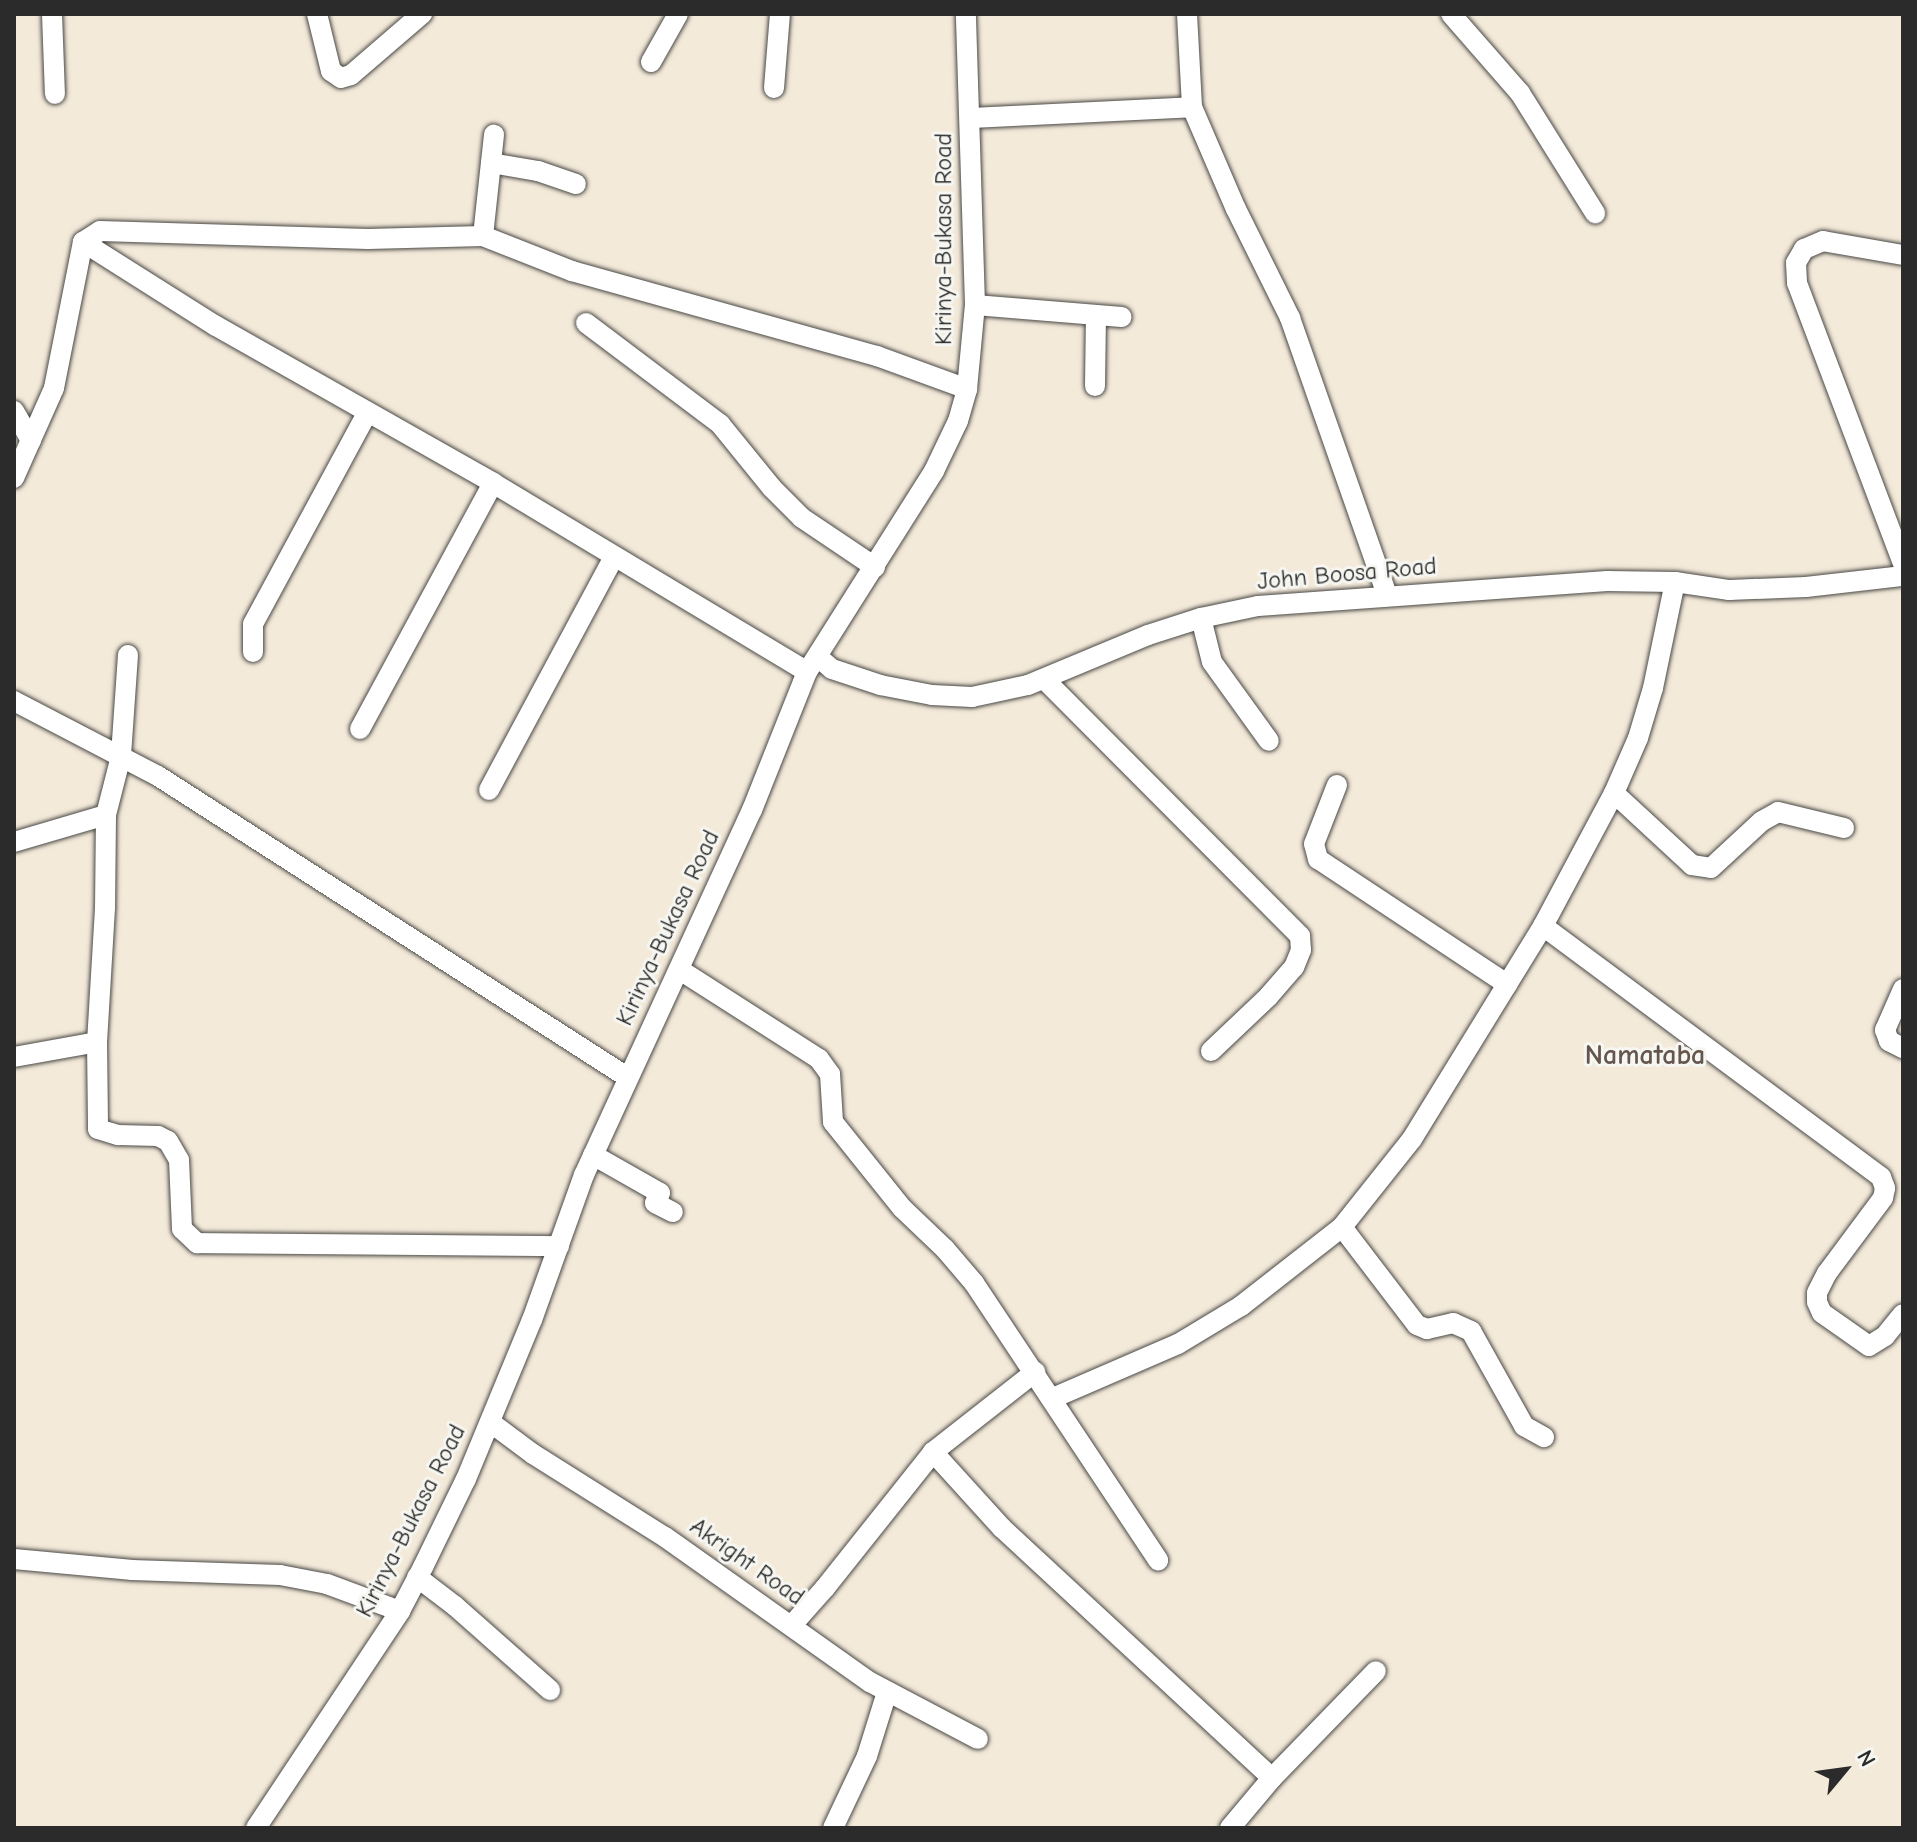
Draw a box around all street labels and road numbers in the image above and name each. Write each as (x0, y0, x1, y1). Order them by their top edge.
street label: Kirinya-Bukasa Road (930, 133, 958, 345)
street label: John Boosa Road (1256, 552, 1438, 596)
street label: Kirinya-Bukasa Road (610, 826, 726, 1030)
street label: Kirinya-Bukasa Road (350, 1420, 472, 1622)
street label: Akright Road (684, 1512, 810, 1612)

